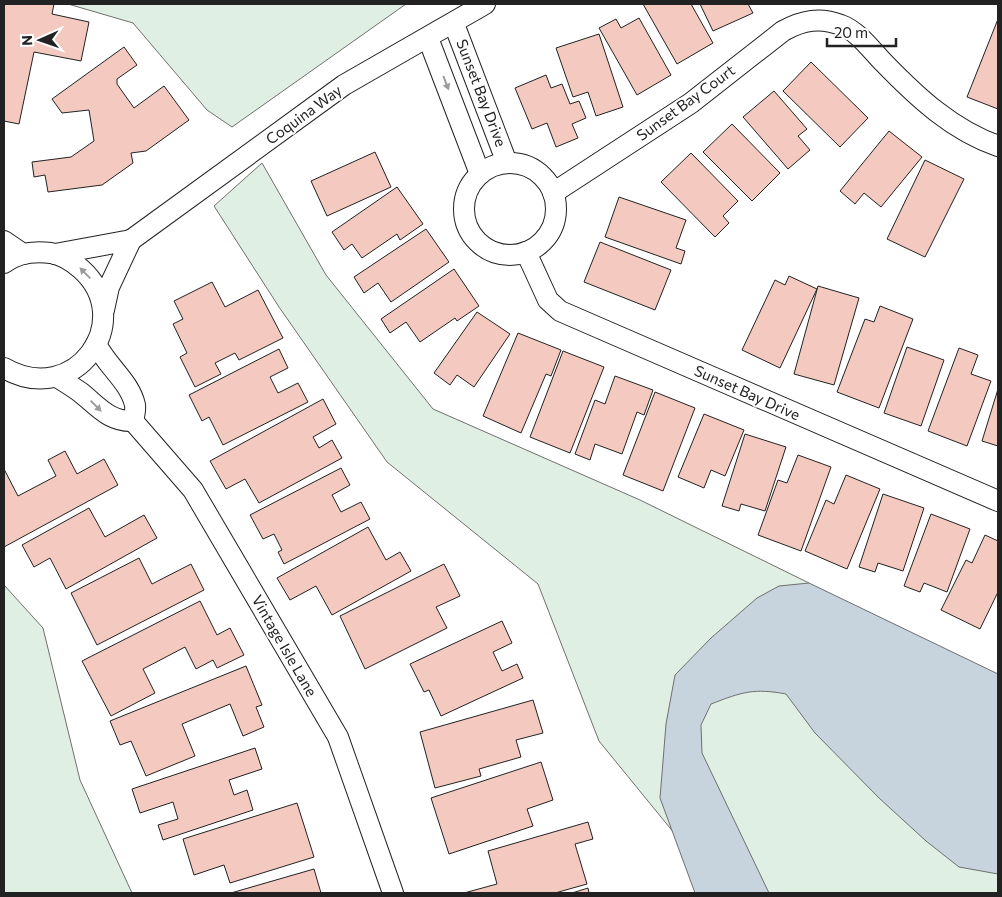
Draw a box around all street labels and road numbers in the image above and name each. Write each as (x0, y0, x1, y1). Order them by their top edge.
street label: Sunset Bay Drive (453, 36, 511, 149)
street label: Sunset Bay Court (633, 60, 738, 144)
street label: Coquina Way (262, 80, 345, 148)
street label: Sunset Bay Drive (692, 361, 803, 423)
street label: Vintage Isle Lane (249, 592, 321, 699)

